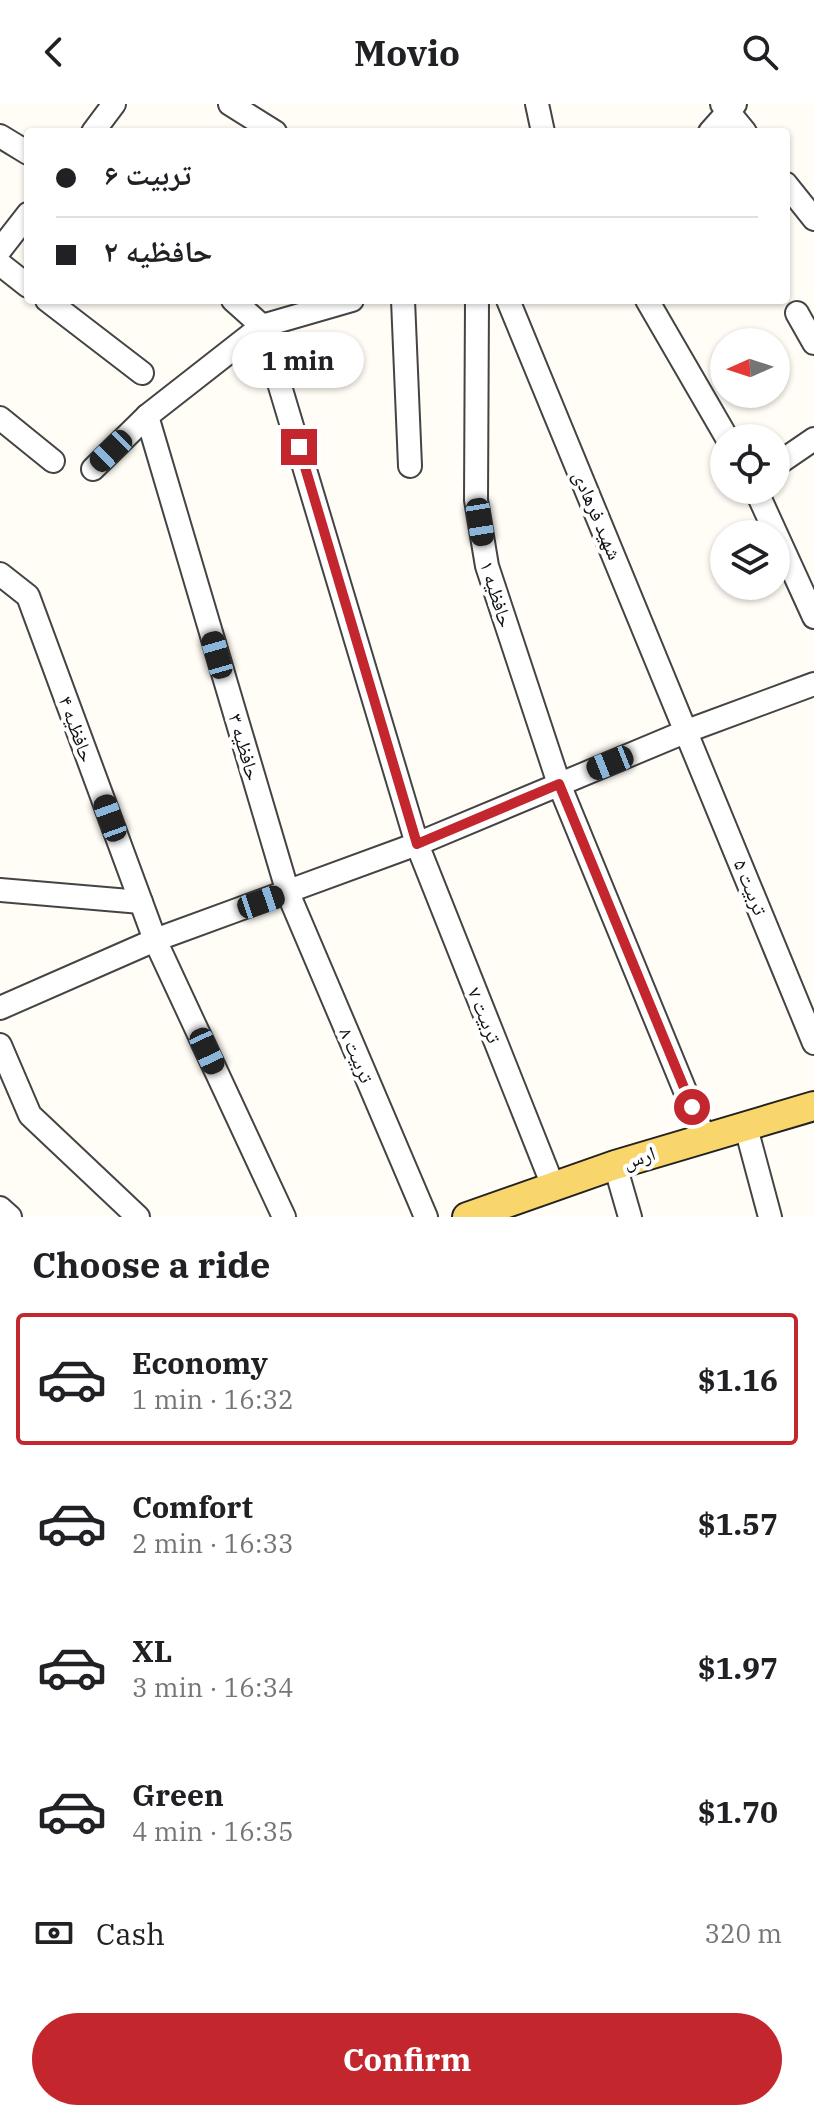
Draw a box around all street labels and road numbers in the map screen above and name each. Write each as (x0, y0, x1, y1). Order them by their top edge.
street label: شهید فرهادی (567, 466, 629, 564)
street label: حافظیه ۱ (474, 557, 520, 631)
street label: حافظیه ۴ (53, 692, 102, 766)
street label: حافظیه ۳ (223, 710, 268, 784)
street label: تربیت ۵ (728, 855, 774, 919)
street label: تربیت ۷ (462, 983, 508, 1047)
street label: تربیت ۸ (333, 1023, 381, 1087)
street label: ارس (619, 1139, 659, 1175)

